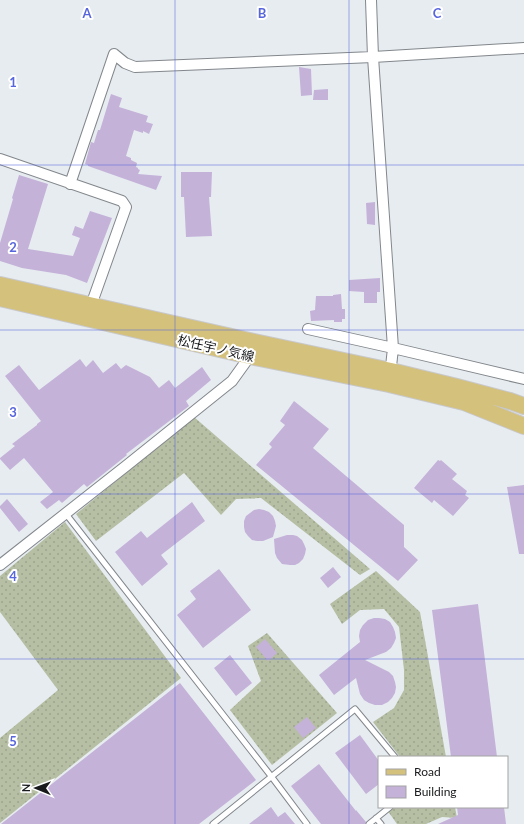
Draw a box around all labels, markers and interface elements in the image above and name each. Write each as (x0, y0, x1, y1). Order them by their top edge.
text: A (81, 5, 92, 21)
text: B (258, 5, 267, 21)
text: C (433, 5, 442, 21)
text: 1 (9, 74, 17, 90)
text: 2 (9, 239, 17, 255)
street label: 松任宇ノ気線 (176, 331, 256, 365)
text: 3 (9, 404, 17, 420)
text: 4 (9, 568, 17, 584)
text: 5 (9, 733, 17, 749)
legend (378, 756, 508, 808)
text: Road (414, 764, 441, 779)
north arrow (16, 768, 56, 808)
text: N (19, 783, 32, 792)
text: Building (414, 784, 457, 799)

